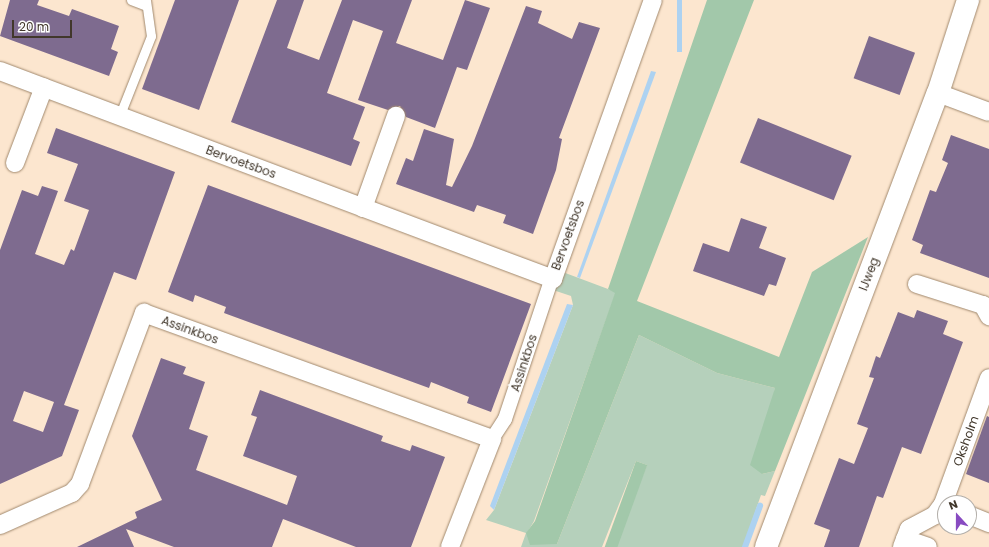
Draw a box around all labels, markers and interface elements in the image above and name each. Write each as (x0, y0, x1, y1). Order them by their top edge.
scale bar (14, 12, 74, 38)
text: 20 m (19, 18, 49, 35)
street label: Bervoetsbos (204, 143, 278, 181)
street label: Bervoetsbos (549, 198, 587, 272)
street label: IJweg (856, 255, 882, 293)
street label: Assinkbos (160, 313, 220, 347)
street label: Assinkbos (508, 332, 540, 394)
street label: Oksholm (950, 414, 982, 468)
north arrow (937, 495, 977, 535)
text: N (946, 496, 960, 514)

